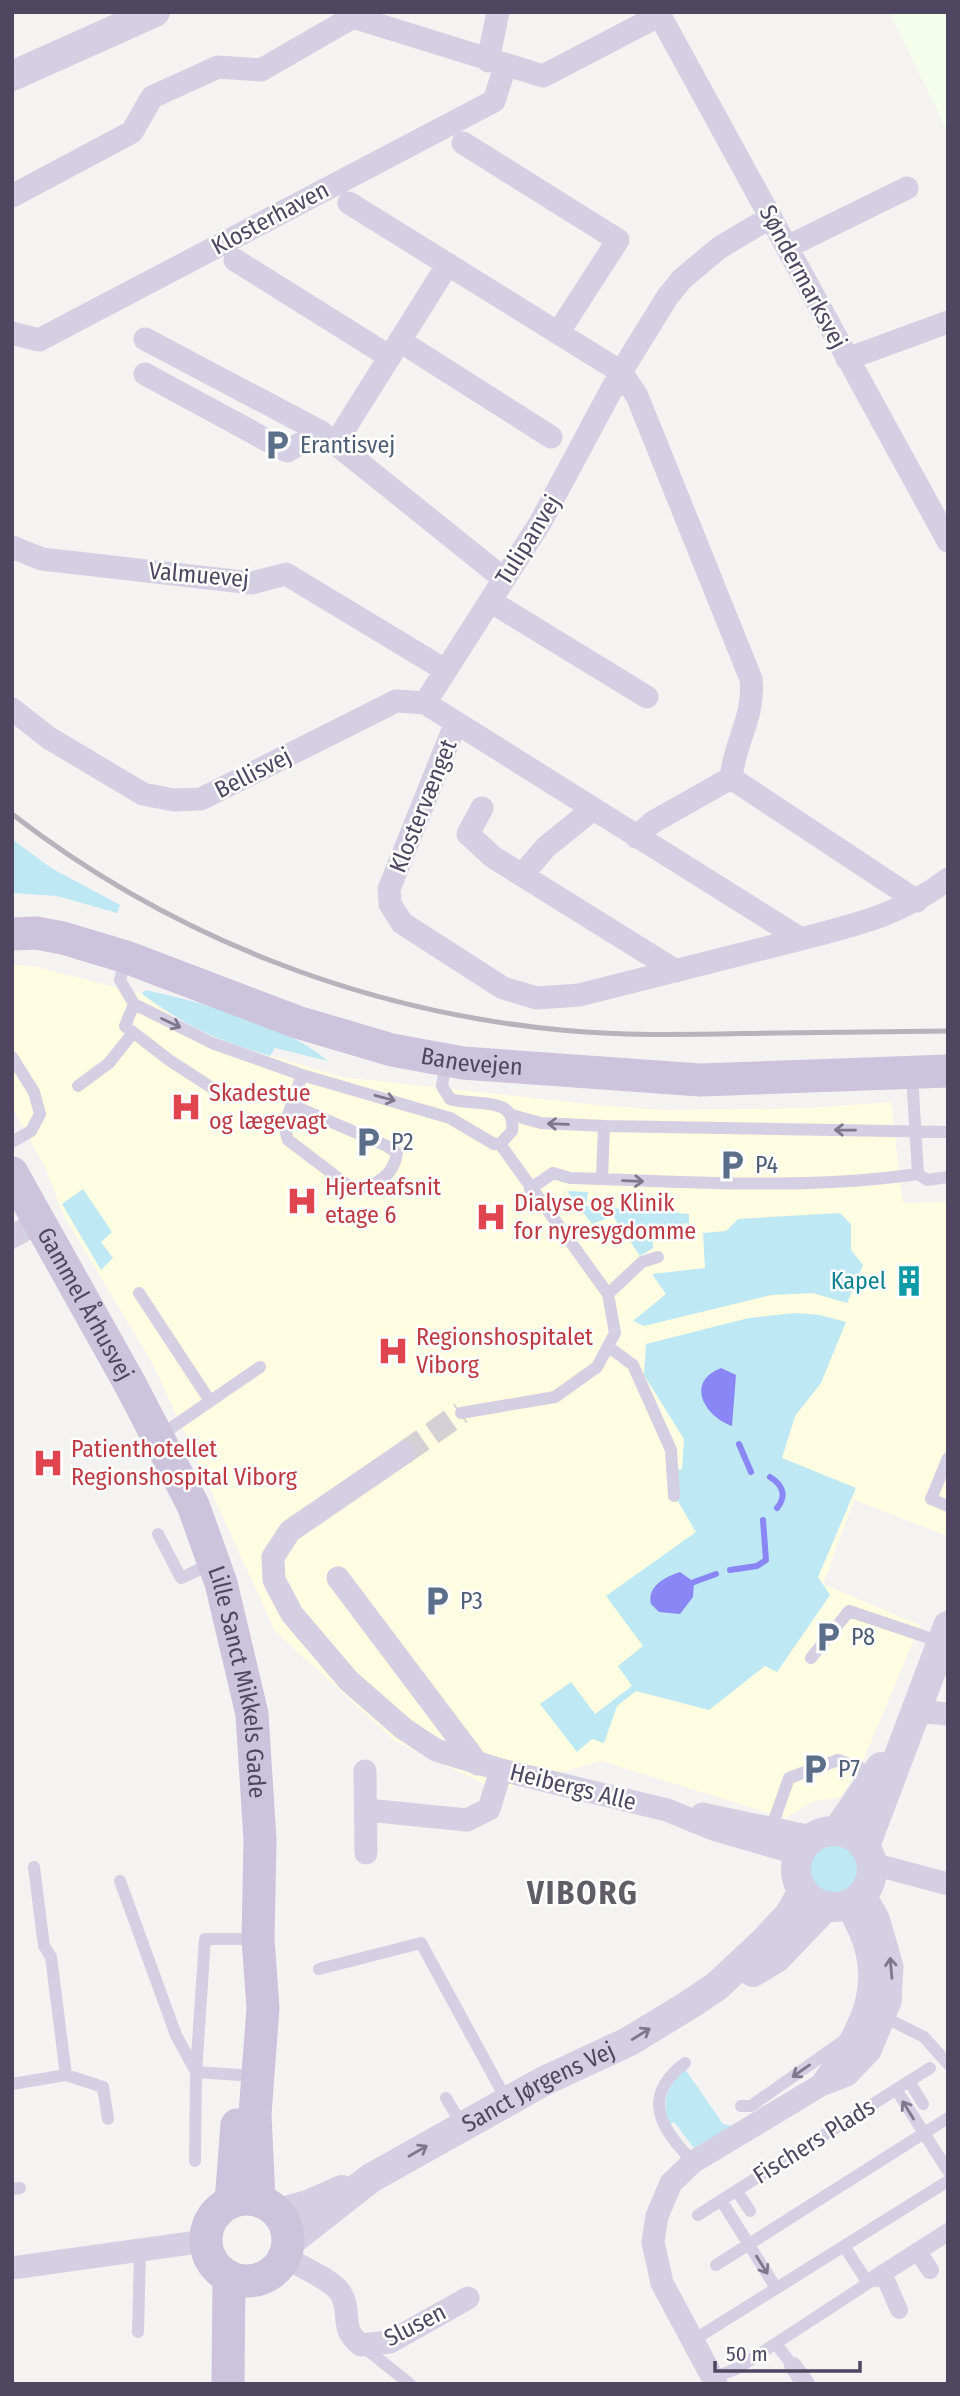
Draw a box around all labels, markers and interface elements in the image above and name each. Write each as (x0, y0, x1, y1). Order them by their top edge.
street label: Klosterhaven (207, 175, 333, 261)
street label: Søndermarksvej (753, 201, 853, 353)
parking icon: Erantisvej (260, 428, 294, 462)
place label: Erantisvej (300, 431, 395, 459)
street label: Tulipanvej (490, 490, 566, 590)
street label: Valmuevej (148, 557, 250, 593)
street label: Klostervænget (384, 735, 463, 877)
street label: Bellisvej (210, 742, 296, 804)
one-way arrow (160, 1017, 181, 1031)
street label: Banevejen (419, 1042, 524, 1081)
place label: Skadestue og lægevagt (209, 1079, 327, 1135)
hospital icon: Skadestue og lægevagt (169, 1090, 203, 1124)
one-way arrow (373, 1092, 396, 1105)
one-way arrow (546, 1118, 569, 1131)
one-way arrow (834, 1123, 857, 1137)
parking icon: P2 (351, 1125, 385, 1159)
place label: P2 (391, 1128, 414, 1156)
parking icon: P4 (715, 1148, 749, 1182)
place label: P4 (755, 1151, 778, 1179)
place label: Hjerteafsnit etage 6 (325, 1173, 441, 1229)
one-way arrow (621, 1174, 644, 1187)
hospital icon: Hjerteafsnit etage 6 (285, 1184, 319, 1218)
place label: Dialyse og Klinik for nyresygdomme (514, 1189, 696, 1245)
hospital icon: Dialyse og Klinik for nyresygdomme (474, 1200, 508, 1234)
street label: Gammel Århusvej (31, 1222, 139, 1385)
building icon: Kapel (892, 1264, 926, 1298)
place label: Kapel (831, 1267, 886, 1295)
place label: Regionshospitalet Viborg (416, 1323, 593, 1379)
hospital icon: Regionshospitalet Viborg (376, 1334, 410, 1368)
place label: Patienthotellet Regionshospital Viborg (71, 1435, 298, 1491)
hospital icon: Patienthotellet Regionshospital Viborg (31, 1446, 65, 1480)
street label: Lille Sanct Mikkels Gade (202, 1562, 271, 1799)
parking icon: P3 (420, 1584, 454, 1618)
place label: P3 (460, 1587, 483, 1615)
parking icon: P8 (811, 1620, 845, 1654)
place label: P8 (851, 1623, 875, 1651)
parking icon: P7 (798, 1752, 832, 1786)
place label: P7 (838, 1755, 860, 1783)
street label: Heibergs Alle (507, 1758, 639, 1816)
district label: VIBORG (526, 1874, 639, 1912)
one-way arrow (884, 1957, 897, 1980)
one-way arrow (631, 2027, 650, 2042)
street label: Sanct Jørgens Vej (457, 2036, 619, 2138)
one-way arrow (792, 2064, 811, 2078)
street label: Fischers Plads (748, 2093, 880, 2189)
one-way arrow (901, 2100, 915, 2120)
one-way arrow (407, 2144, 427, 2158)
one-way arrow (754, 2255, 769, 2274)
street label: Slusen (379, 2298, 451, 2352)
scale bar (715, 2330, 860, 2374)
text: 50 m (726, 2341, 768, 2367)

